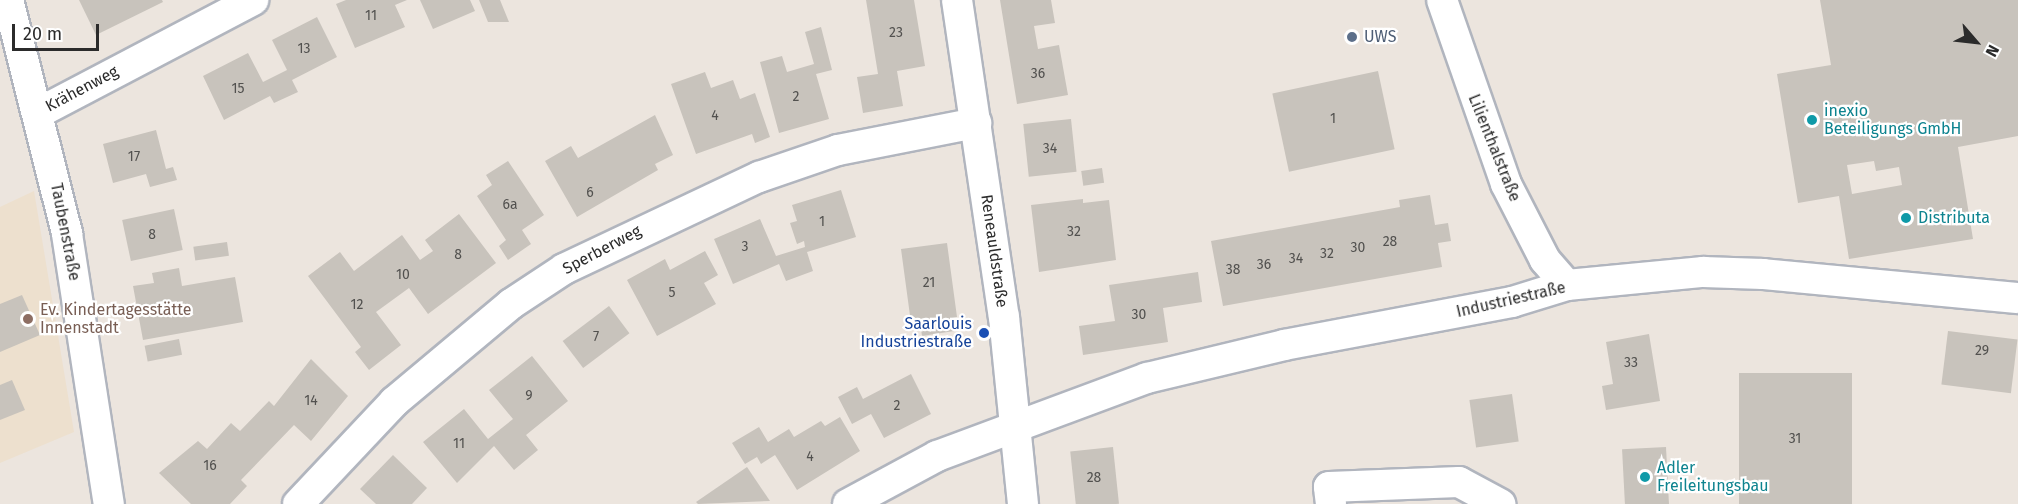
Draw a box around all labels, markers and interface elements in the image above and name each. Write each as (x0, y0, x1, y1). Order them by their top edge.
house number: 11 (365, 8, 377, 24)
scale bar (15, 12, 102, 50)
north arrow (1946, 12, 2006, 72)
text: 20 m (23, 23, 62, 45)
house number: 23 (889, 25, 903, 41)
place label: UWS (1364, 27, 1396, 47)
marker: UWS (1345, 30, 1359, 44)
house number: 13 (297, 41, 311, 57)
text: N (1981, 42, 2003, 60)
street label: Krähenweg (42, 62, 122, 116)
house number: 36 (1031, 66, 1045, 82)
house number: 15 (231, 81, 245, 97)
house number: 2 (793, 89, 799, 105)
street label: Lilienthalstraße (1464, 92, 1524, 204)
place label: inexio Beteiligungs GmbH (1824, 101, 1961, 139)
house number: 4 (711, 108, 719, 124)
house number: 1 (1330, 111, 1336, 127)
marker: inexio Beteiligungs GmbH (1805, 113, 1819, 127)
house number: 34 (1043, 141, 1057, 157)
house number: 17 (128, 149, 140, 165)
street label: Taubenstraße (46, 182, 84, 282)
house number: 6 (586, 185, 594, 201)
street label: Reneauldstraße (977, 193, 1011, 309)
house number: 6a (502, 197, 518, 213)
place label: Distributa (1918, 208, 1990, 228)
marker: Distributa (1899, 211, 1913, 225)
house number: 1 (819, 214, 825, 230)
street label: Sperberweg (560, 221, 644, 279)
house number: 32 (1067, 224, 1081, 240)
house number: 8 (148, 227, 156, 243)
house number: 28 (1383, 234, 1397, 250)
house number: 3 (742, 239, 748, 255)
house number: 30 (1351, 240, 1365, 256)
house number: 32 (1320, 246, 1334, 262)
house number: 8 (454, 247, 462, 263)
house number: 34 (1289, 251, 1303, 267)
house number: 36 (1257, 257, 1271, 273)
house number: 38 (1226, 262, 1240, 278)
house number: 10 (396, 267, 410, 283)
house number: 21 (923, 275, 935, 291)
street label: Industriestraße (1455, 278, 1567, 322)
house number: 5 (668, 285, 676, 301)
house number: 12 (351, 297, 363, 313)
place label: Ev. Kindertagesstätte Innenstadt (40, 300, 192, 338)
house number: 30 (1132, 307, 1146, 323)
marker: Ev. Kindertagesstätte Innenstadt (21, 312, 35, 326)
place label: Saarlouis Industriestraße (861, 314, 972, 352)
marker: Saarlouis Industriestraße (977, 326, 991, 340)
house number: 7 (593, 329, 599, 345)
house number: 29 (1975, 343, 1989, 359)
house number: 33 (1624, 355, 1638, 371)
house number: 9 (525, 388, 533, 404)
house number: 14 (304, 393, 318, 409)
house number: 2 (894, 398, 900, 414)
house number: 31 (1789, 431, 1801, 447)
house number: 11 (453, 436, 465, 452)
house number: 4 (806, 449, 814, 465)
house number: 16 (203, 458, 217, 474)
place label: Adler Freileitungsbau (1657, 458, 1769, 496)
house number: 28 (1087, 470, 1101, 486)
marker: Adler Freileitungsbau (1638, 470, 1652, 484)

